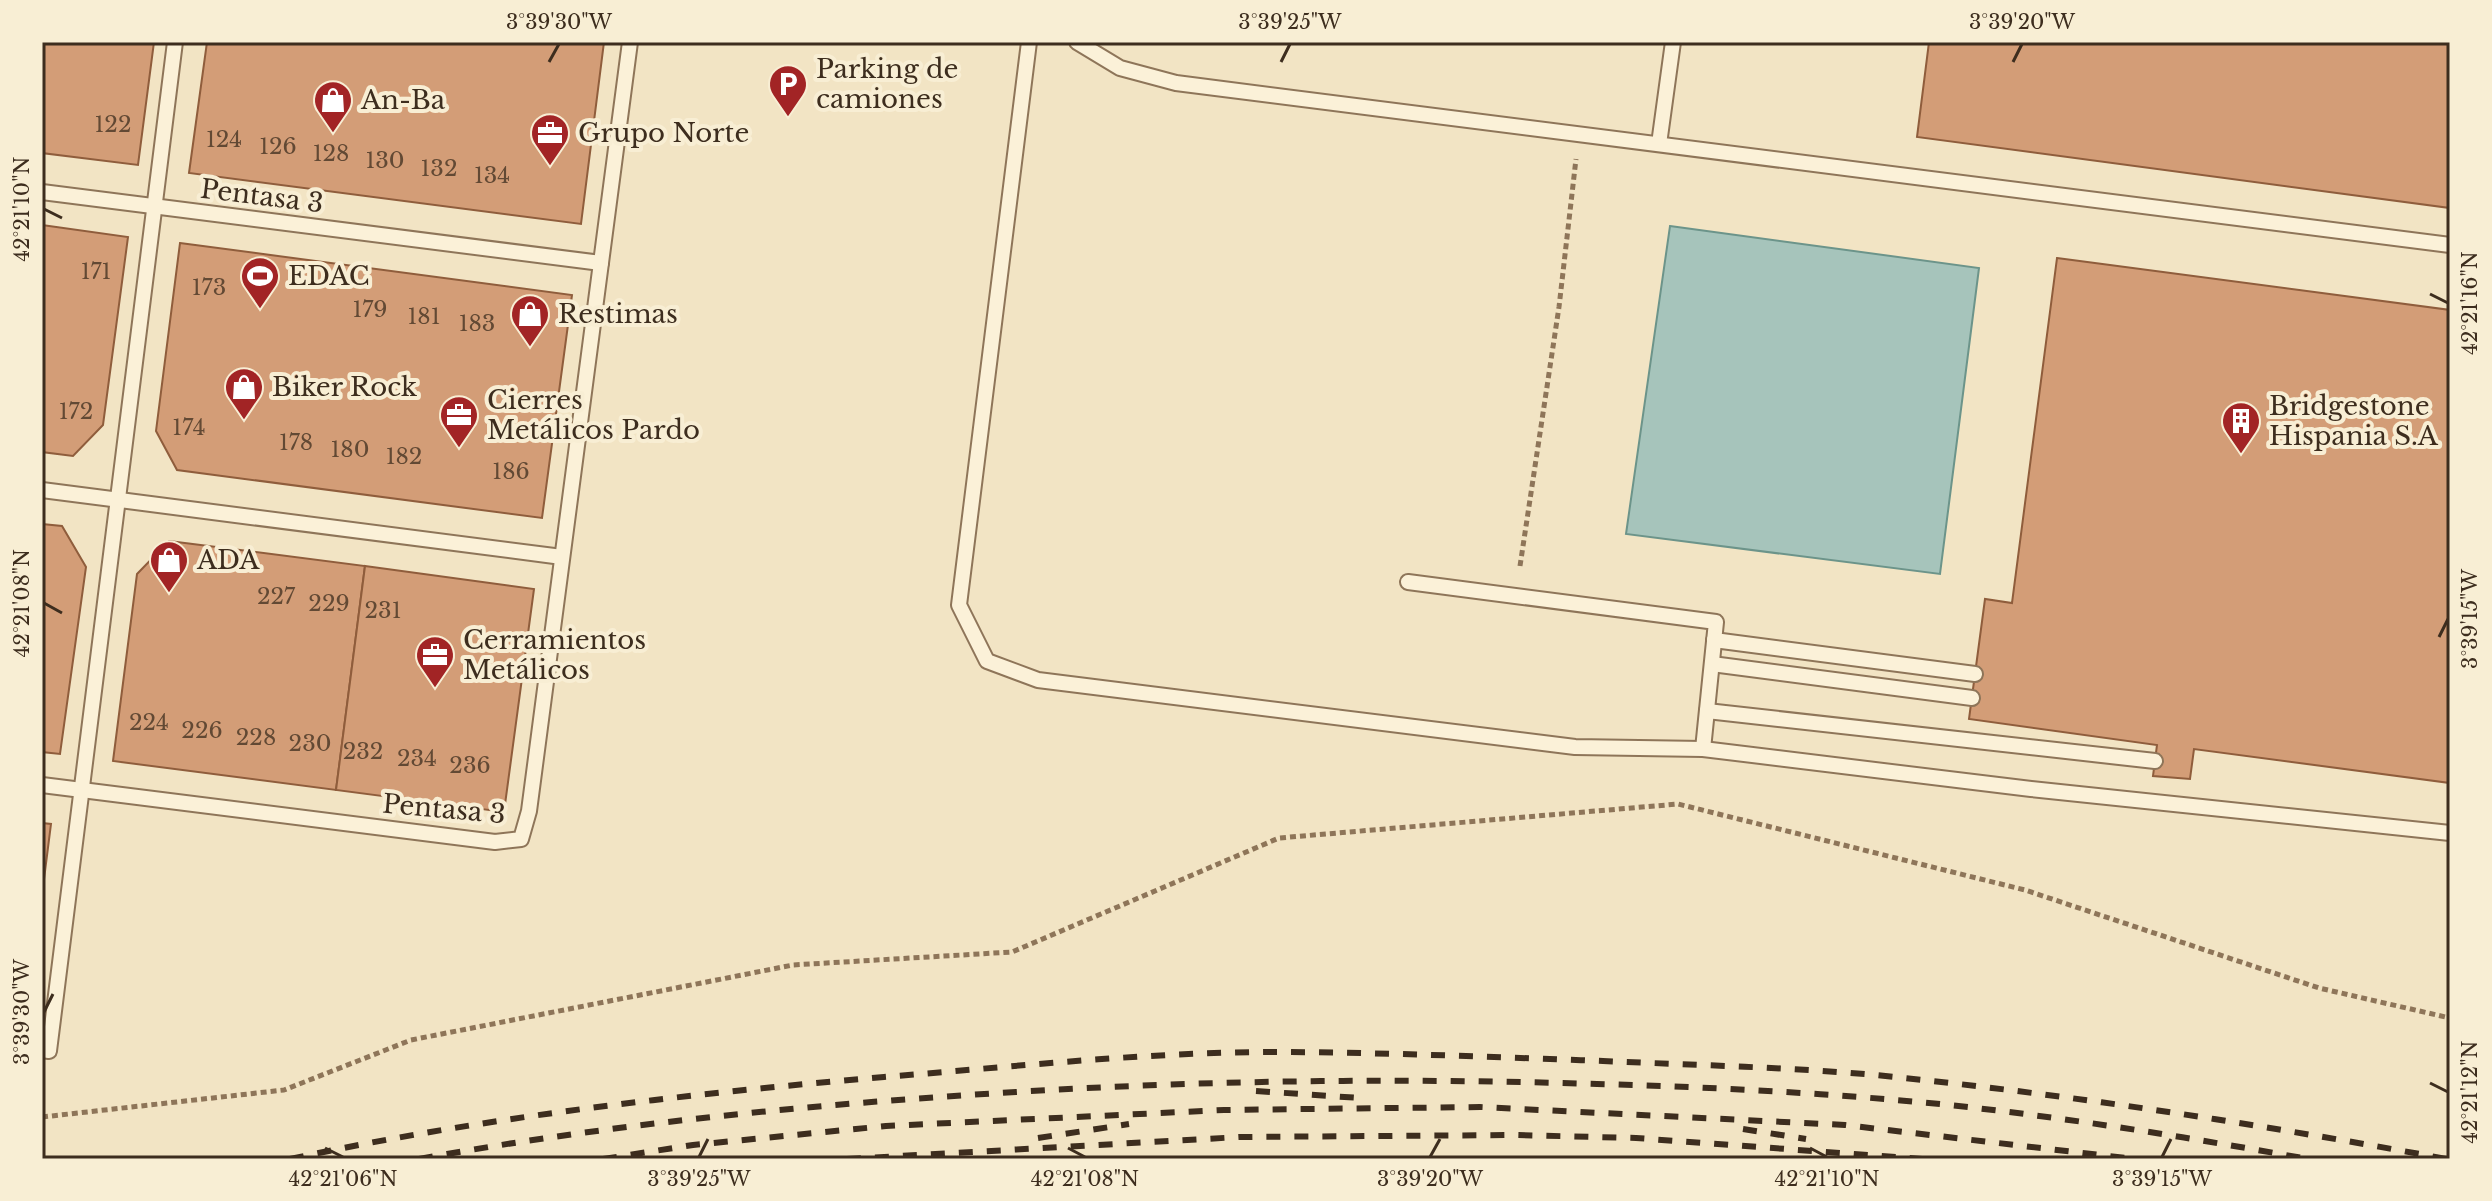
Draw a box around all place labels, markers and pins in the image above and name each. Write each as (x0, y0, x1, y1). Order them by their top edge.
place label: Parking de camiones (816, 53, 958, 115)
parking icon: Parking de camiones (767, 63, 809, 118)
shop icon: An-Ba (312, 79, 354, 134)
place label: An-Ba (360, 84, 446, 116)
office icon: Grupo Norte (529, 112, 571, 167)
place label: Grupo Norte (578, 117, 749, 149)
sports icon: EDAC (239, 255, 281, 310)
place label: EDAC (288, 260, 370, 292)
shop icon: Restimas (509, 293, 551, 348)
place label: Restimas (558, 298, 678, 330)
shop icon: Biker Rock (223, 366, 265, 421)
place label: Biker Rock (272, 371, 417, 403)
place label: Cierres Metálicos Pardo (487, 384, 700, 446)
place label: Bridgestone Hispania S.A (2269, 390, 2439, 452)
office icon: Cierres Metálicos Pardo (438, 394, 480, 449)
building icon: Bridgestone Hispania S.A (2220, 400, 2262, 455)
shop icon: ADA (148, 539, 190, 594)
place label: ADA (196, 544, 260, 576)
place label: Cerramientos Metálicos (463, 624, 646, 686)
office icon: Cerramientos Metálicos (414, 634, 456, 689)

